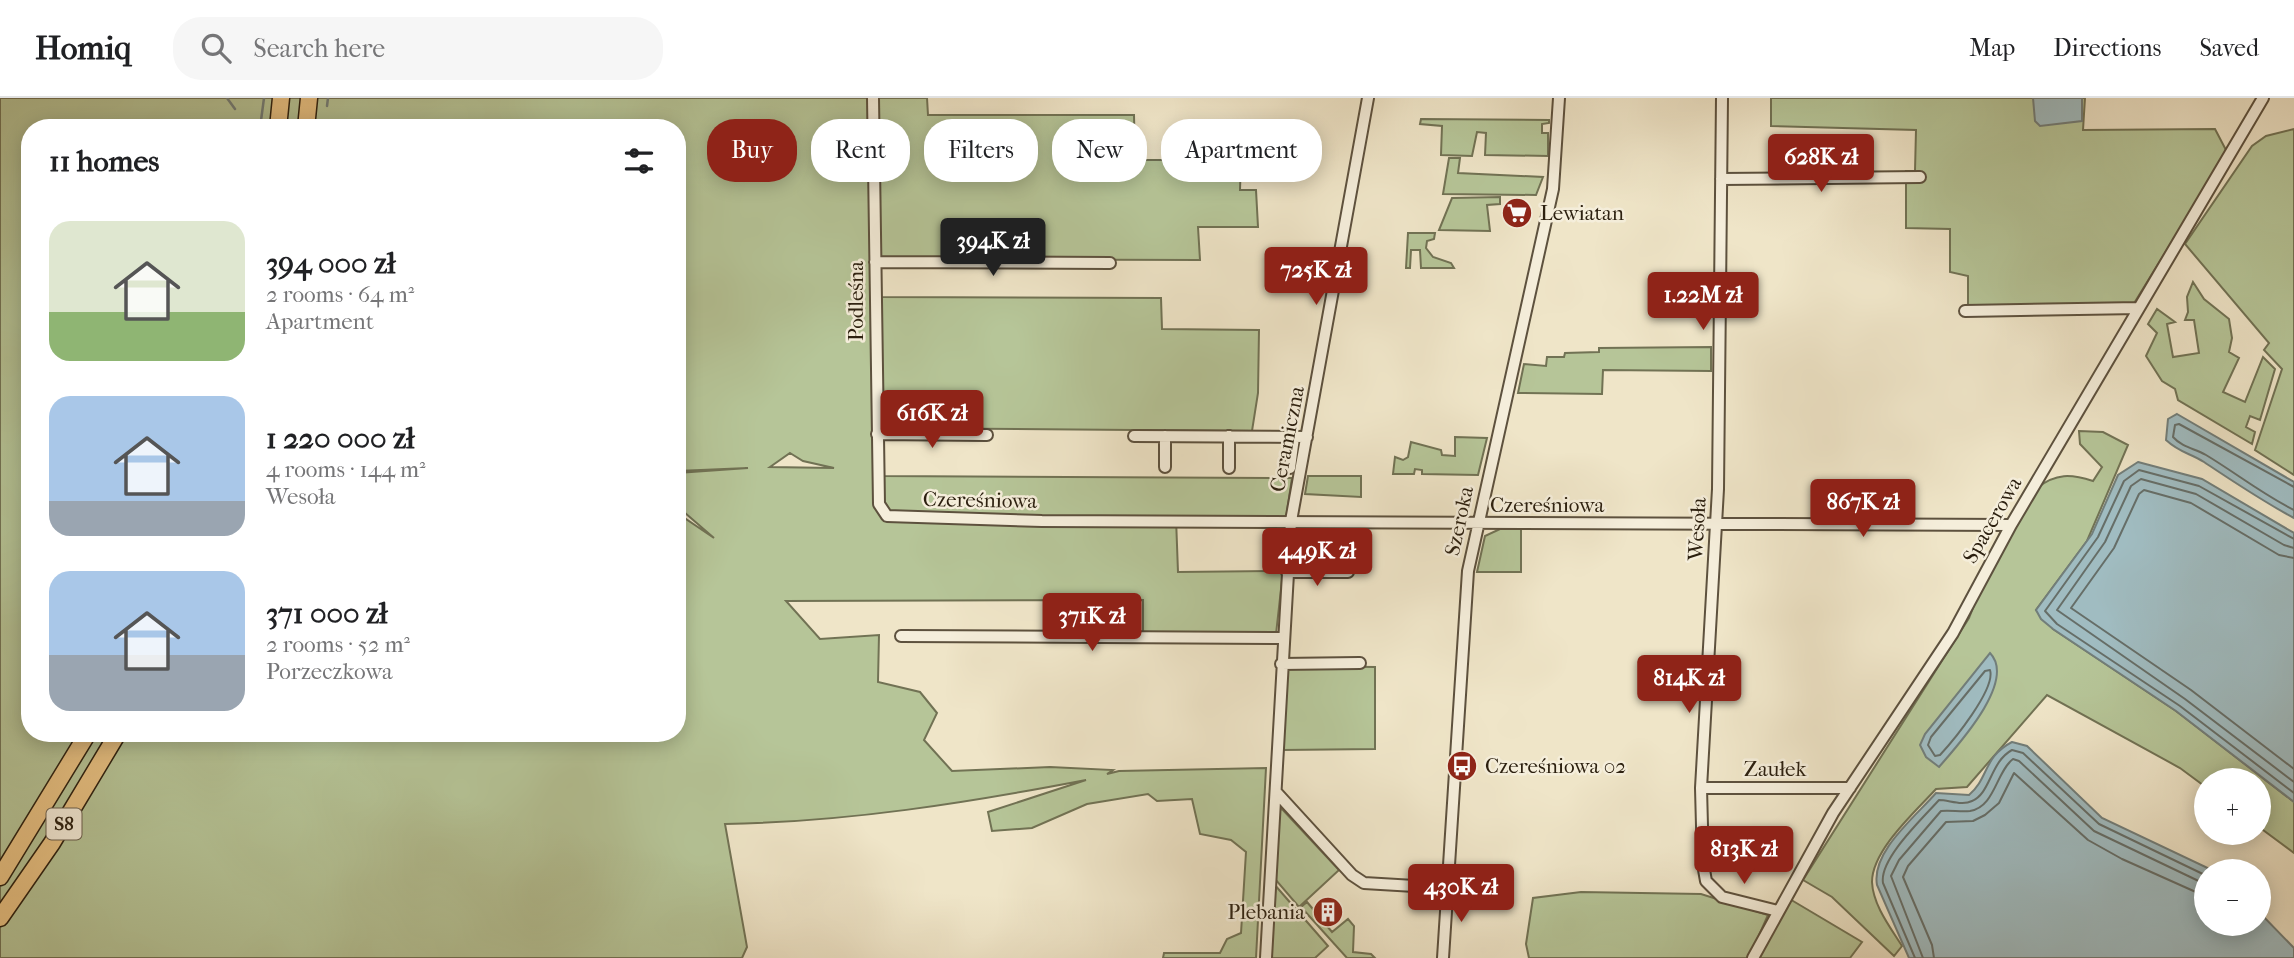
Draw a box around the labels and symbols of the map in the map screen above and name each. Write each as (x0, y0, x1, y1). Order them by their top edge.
pin: 628K zł (1756, 134, 1886, 194)
supermarket icon: Lewiatan (1500, 196, 1534, 230)
place label: Lewiatan (1540, 201, 1624, 225)
pin: 394K zł (928, 218, 1058, 278)
pin: 725K zł (1251, 248, 1381, 307)
street label: Podleśna (844, 261, 868, 341)
pin: 1.22M zł (1631, 272, 1775, 332)
street label: Ceramiczna (1265, 384, 1309, 494)
pin: 616K zł (867, 390, 997, 450)
street label: Spacerowa (1958, 472, 2026, 567)
pin: 867K zł (1798, 480, 1928, 539)
street label: Szeroka (1440, 484, 1478, 558)
street label: Czereśniowa (923, 487, 1038, 513)
street label: Czereśniowa (1490, 493, 1604, 517)
street label: Wesoła (1683, 496, 1711, 562)
pin: 449K zł (1252, 528, 1382, 588)
pin: 371K zł (1027, 594, 1157, 653)
pin: 814K zł (1624, 656, 1754, 715)
bus stop icon: Czereśniowa 02 (1445, 749, 1479, 783)
place label: Czereśniowa 02 (1485, 754, 1626, 778)
street label: Zaułek (1744, 757, 1806, 781)
road number: S8 (46, 808, 82, 839)
pin: 813K zł (1679, 826, 1809, 886)
pin: 430K zł (1396, 864, 1526, 924)
building icon: Plebania (1311, 895, 1345, 929)
place label: Plebania (1227, 900, 1305, 924)

